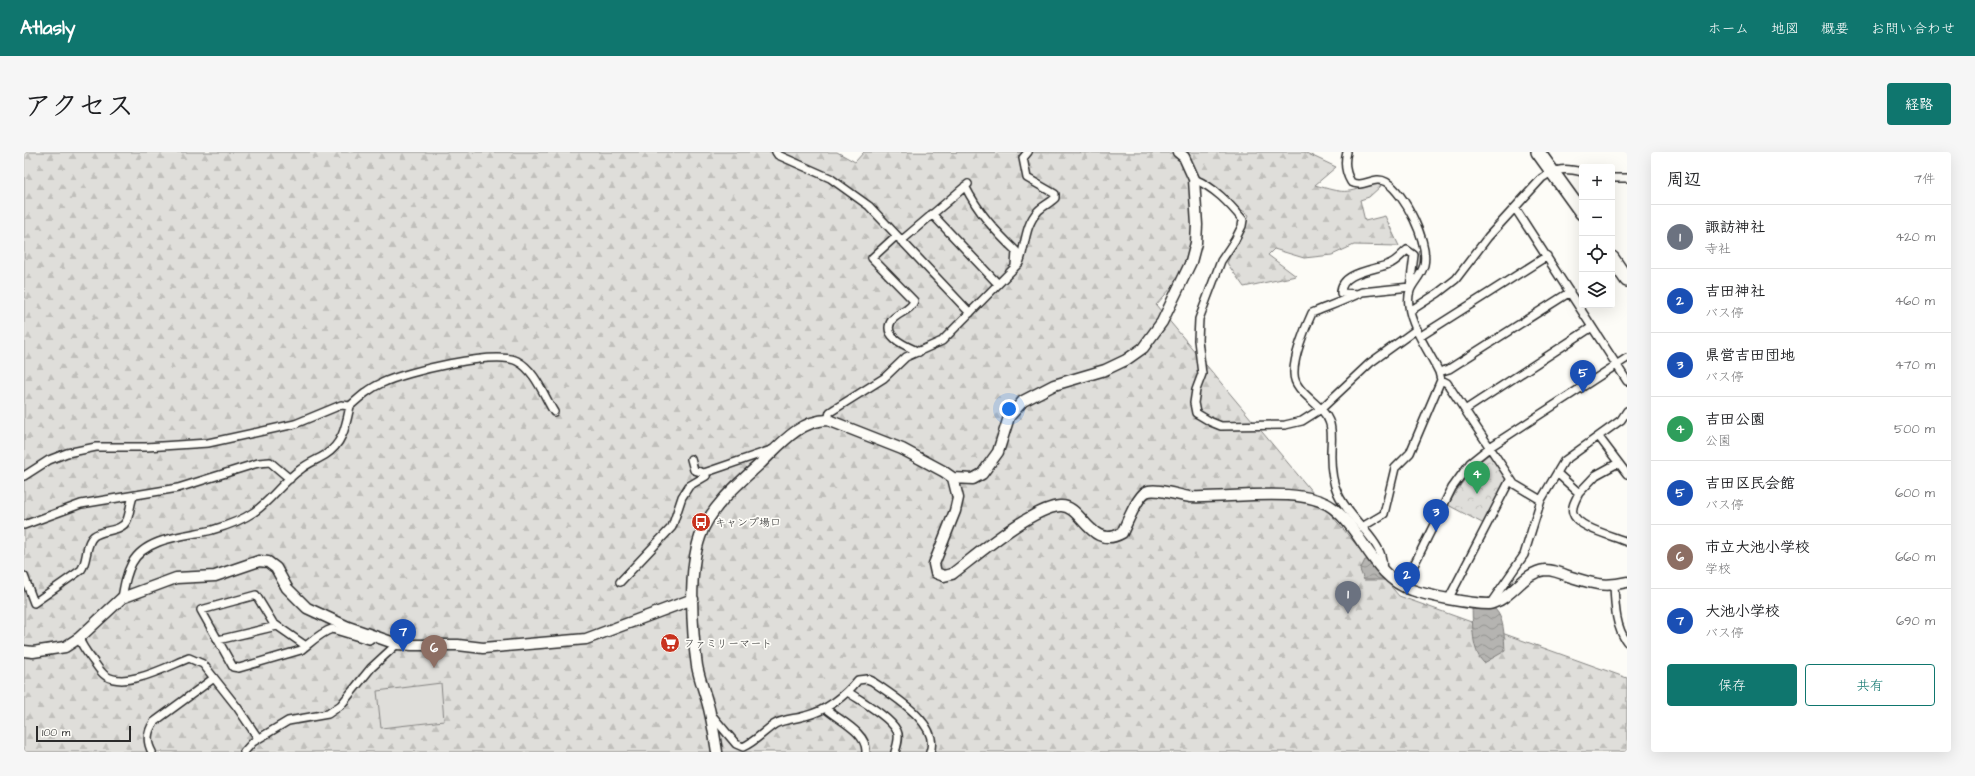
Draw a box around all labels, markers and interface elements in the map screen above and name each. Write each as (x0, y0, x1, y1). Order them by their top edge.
text: Atlasly (20, 15, 75, 42)
text: ホーム (1708, 19, 1749, 39)
text: 地図 (1771, 19, 1799, 39)
text: 概要 (1821, 19, 1849, 39)
text: お問い合わせ (1871, 19, 1955, 39)
button: 経路 (1887, 83, 1951, 125)
text: アクセス (24, 87, 134, 126)
map controls (1579, 164, 1615, 308)
button: + (1579, 164, 1615, 200)
text: 周辺 (1667, 168, 1701, 192)
text: 7件 (1914, 170, 1935, 188)
button: − (1579, 200, 1615, 236)
text: 諏訪神社 (1705, 217, 1765, 238)
text: 1 (1679, 228, 1681, 246)
text: 420 m (1895, 228, 1935, 246)
button: locate (1579, 236, 1615, 272)
text: 寺社 (1705, 240, 1731, 258)
button: layers (1579, 272, 1615, 308)
text: 吉田神社 (1705, 281, 1765, 302)
text: 2 (1676, 292, 1684, 310)
text: 460 m (1894, 292, 1935, 310)
text: バス停 (1705, 304, 1744, 322)
text: 県営吉田団地 (1705, 345, 1795, 366)
text: 3 (1677, 356, 1683, 374)
text: 470 m (1895, 356, 1935, 374)
pin: 5 (1570, 360, 1596, 393)
text: バス停 (1705, 368, 1744, 386)
your location (999, 399, 1019, 419)
text: 吉田公園 (1705, 409, 1765, 430)
text: 4 (1676, 420, 1684, 438)
text: 500 m (1894, 420, 1935, 438)
text: 公園 (1705, 432, 1731, 450)
pin: 4 (1464, 461, 1490, 494)
text: 吉田区民会館 (1705, 473, 1795, 494)
text: 5 (1675, 484, 1685, 502)
text: 600 m (1895, 484, 1935, 502)
text: バス停 (1705, 496, 1744, 514)
pin: 3 (1423, 499, 1449, 532)
bus stop icon: キャンプ場口 (690, 511, 712, 533)
place label: キャンプ場口 (715, 515, 781, 530)
text: 市立大池小学校 (1705, 537, 1810, 558)
text: 6 (1676, 548, 1684, 566)
text: 660 m (1895, 548, 1935, 566)
text: 学校 (1705, 560, 1731, 578)
pin: 2 (1394, 562, 1420, 595)
pin: 1 (1335, 581, 1361, 614)
text: 大池小学校 (1705, 601, 1780, 622)
text: 7 (1676, 612, 1684, 630)
text: 690 m (1896, 612, 1935, 630)
pin: 7 (390, 619, 416, 652)
text: バス停 (1705, 624, 1744, 642)
supermarket icon: ファミリーマート (659, 632, 681, 654)
pin: 6 (421, 635, 447, 668)
place label: ファミリーマート (684, 636, 772, 651)
button: 保存 (1667, 664, 1797, 706)
button: 共有 (1805, 664, 1935, 706)
scale bar (36, 724, 131, 743)
text: 100 m (42, 725, 70, 740)

